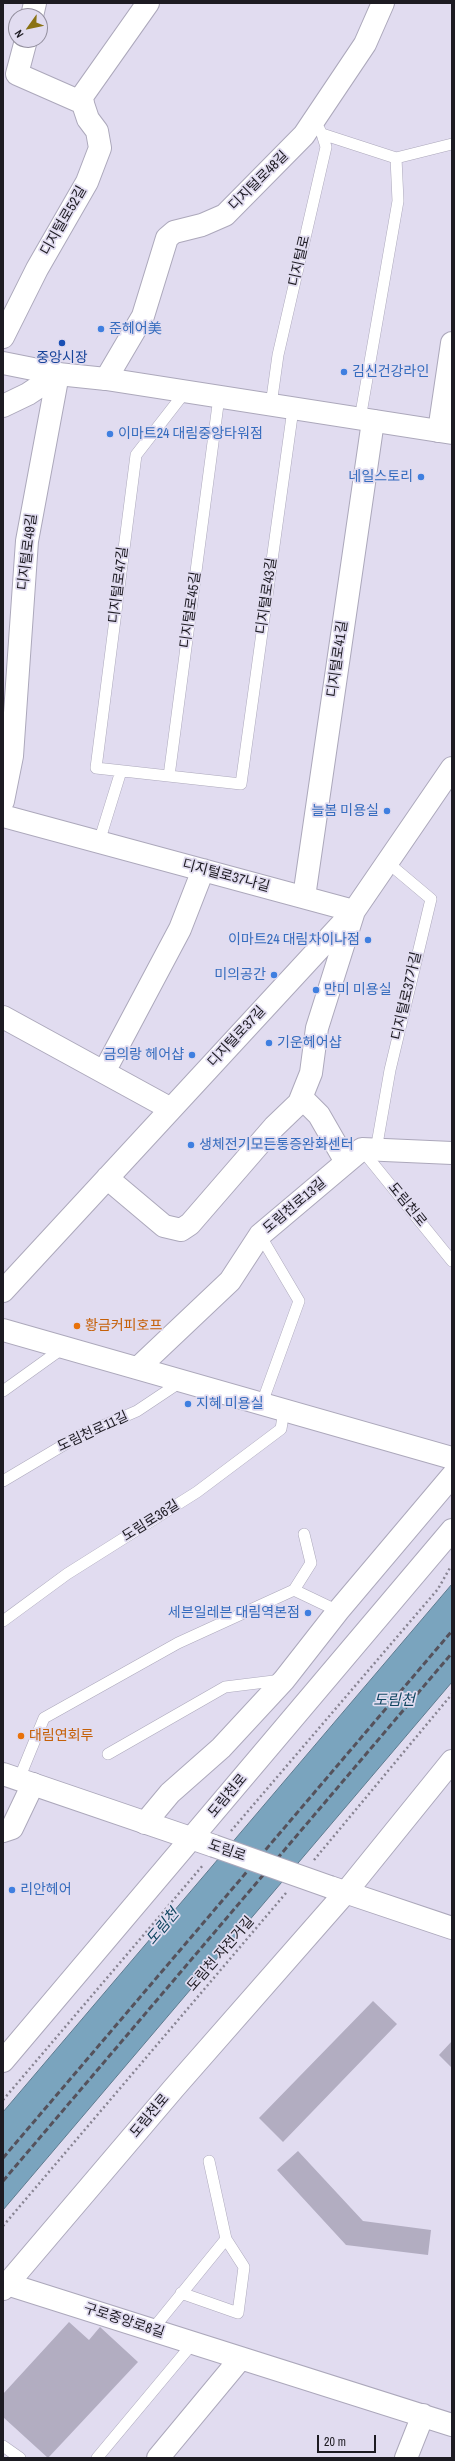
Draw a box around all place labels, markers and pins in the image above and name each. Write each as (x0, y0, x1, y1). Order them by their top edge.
place label: 준헤어美 (109, 321, 162, 337)
marker: 준헤어美 (96, 324, 106, 334)
marker: 중앙시장 (57, 338, 67, 348)
place label: 중앙시장 (36, 350, 88, 366)
place label: 김신건강라인 (352, 364, 429, 380)
marker: 김신건강라인 (339, 367, 349, 377)
place label: 이마트24 대림중앙타워점 (118, 426, 263, 442)
marker: 이마트24 대림중앙타워점 (105, 429, 115, 439)
place label: 네일스토리 (349, 469, 413, 485)
marker: 네일스토리 (416, 472, 426, 482)
place label: 늘봄 미용실 (311, 803, 379, 819)
marker: 늘봄 미용실 (382, 806, 392, 816)
place label: 이마트24 대림차이나점 (228, 932, 360, 948)
marker: 이마트24 대림차이나점 (363, 935, 373, 945)
place label: 미의공간 (214, 967, 266, 983)
marker: 미의공간 (269, 970, 279, 980)
place label: 만미 미용실 (324, 982, 392, 998)
marker: 만미 미용실 (311, 985, 321, 995)
place label: 기운헤어샵 (277, 1035, 341, 1051)
marker: 기운헤어샵 (264, 1038, 274, 1048)
place label: 금의랑 헤어샵 (104, 1047, 184, 1063)
marker: 금의랑 헤어샵 (187, 1050, 197, 1060)
place label: 생체전기모든통증완화센터 (199, 1137, 354, 1153)
marker: 생체전기모든통증완화센터 (186, 1140, 196, 1150)
place label: 황금커피호프 (85, 1318, 162, 1334)
marker: 황금커피호프 (72, 1321, 82, 1331)
place label: 지혜 미용실 (196, 1396, 264, 1412)
marker: 지혜 미용실 (183, 1399, 193, 1409)
place label: 세븐일레븐 대림역본점 (168, 1605, 300, 1621)
marker: 세븐일레븐 대림역본점 (303, 1608, 313, 1618)
place label: 대림연회루 (29, 1728, 93, 1744)
marker: 대림연회루 (16, 1731, 26, 1741)
place label: 리안헤어 (20, 1882, 72, 1898)
marker: 리안헤어 (7, 1885, 17, 1895)

